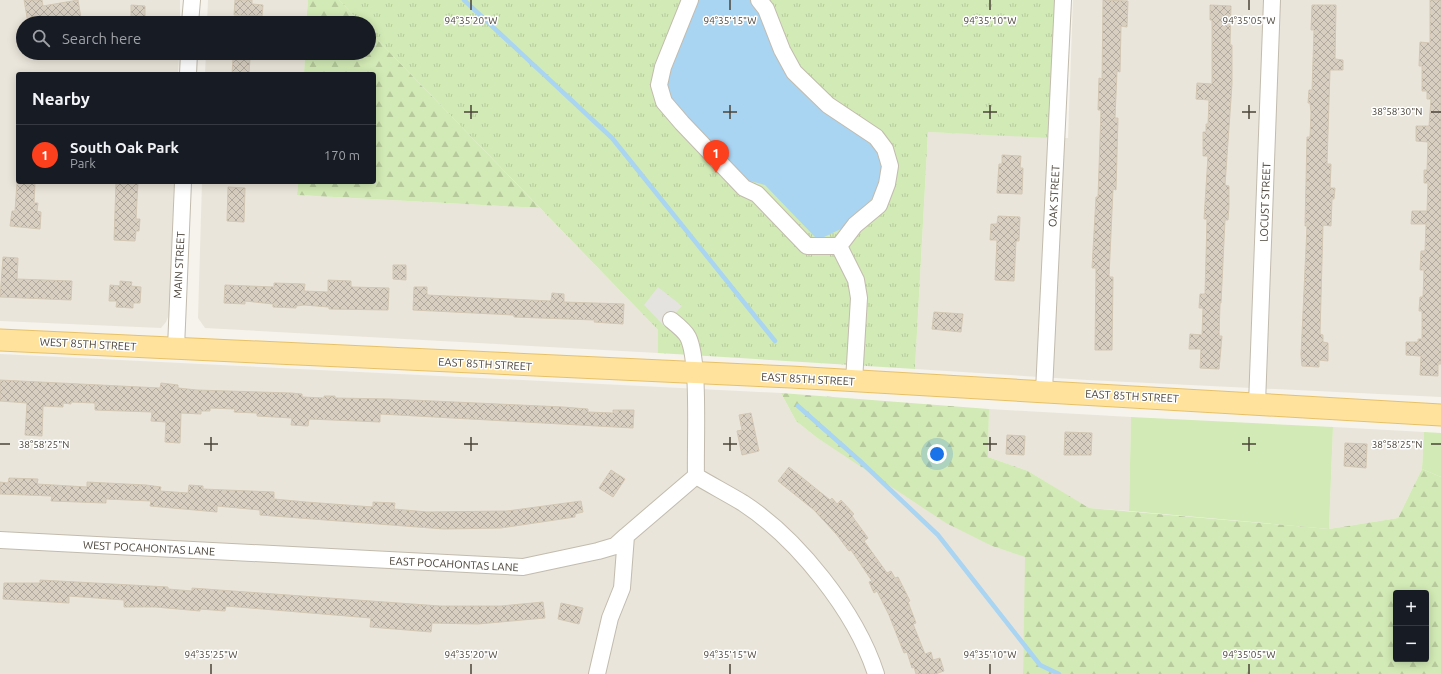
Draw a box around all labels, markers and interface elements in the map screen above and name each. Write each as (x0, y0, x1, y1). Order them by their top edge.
text: 94°35'20"W (445, 15, 497, 26)
text: 94°35'15"W (704, 15, 756, 26)
text: 94°35'10"W (964, 15, 1016, 26)
text: 94°35'05"W (1223, 15, 1275, 26)
search box (16, 16, 376, 60)
icon: search (30, 27, 52, 49)
text: Search here (62, 30, 141, 47)
text: Nearby (32, 89, 90, 108)
text: 38°58'30"N (1372, 106, 1422, 117)
text: South Oak Park (70, 139, 179, 156)
pin: 1 (703, 140, 729, 173)
text: 1 (41, 148, 49, 162)
text: 170 m (324, 148, 360, 162)
text: Park (70, 156, 96, 170)
street label: LOCUST STREET (1258, 162, 1272, 242)
street label: OAK STREET (1046, 165, 1062, 227)
street label: MAIN STREET (171, 231, 187, 299)
street label: WEST 85TH STREET (39, 335, 137, 353)
street label: EAST 85TH STREET (438, 356, 532, 372)
street label: EAST 85TH STREET (761, 371, 855, 387)
street label: EAST 85TH STREET (1085, 388, 1179, 404)
text: 38°58'25"N (19, 439, 69, 450)
text: 38°58'25"N (1372, 439, 1422, 450)
your location (927, 444, 947, 464)
street label: WEST POCAHONTAS LANE (83, 539, 215, 557)
street label: EAST POCAHONTAS LANE (389, 555, 519, 573)
map controls (1393, 590, 1429, 662)
button: + (1393, 590, 1429, 626)
button: − (1393, 626, 1429, 662)
text: 94°35'25"W (185, 649, 237, 660)
text: 94°35'20"W (445, 649, 497, 660)
text: 94°35'15"W (704, 649, 756, 660)
text: 94°35'10"W (964, 649, 1016, 660)
text: 94°35'05"W (1223, 649, 1275, 660)

